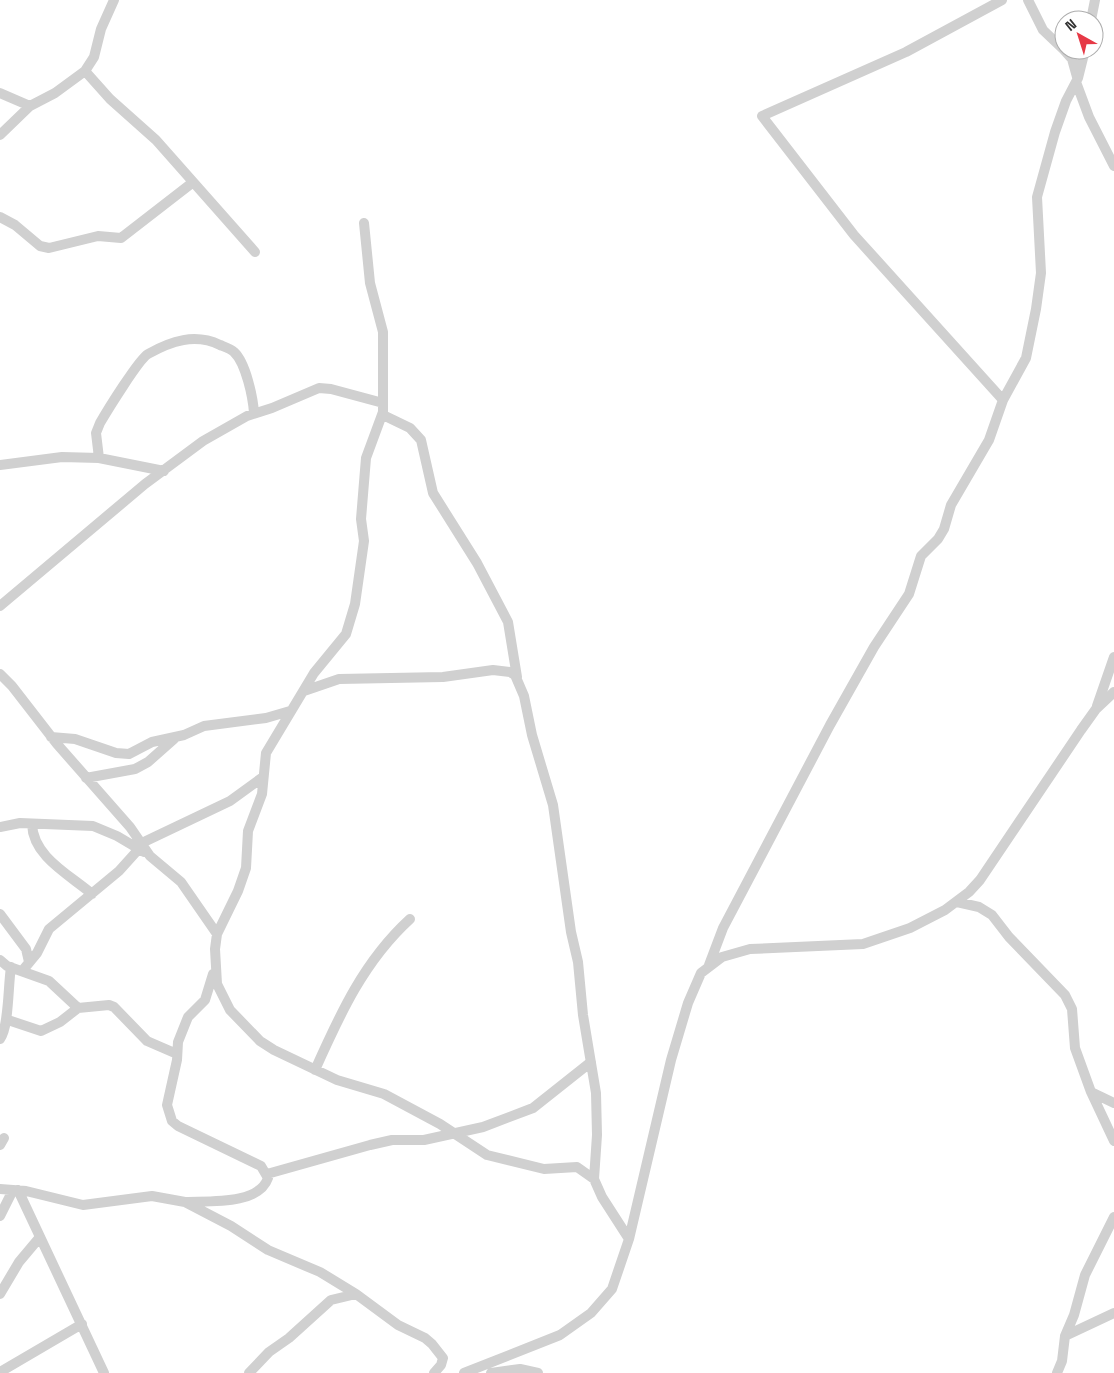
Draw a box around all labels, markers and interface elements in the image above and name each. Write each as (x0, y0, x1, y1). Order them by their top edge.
north arrow (1054, 10, 1104, 60)
text: N (1062, 15, 1080, 35)

